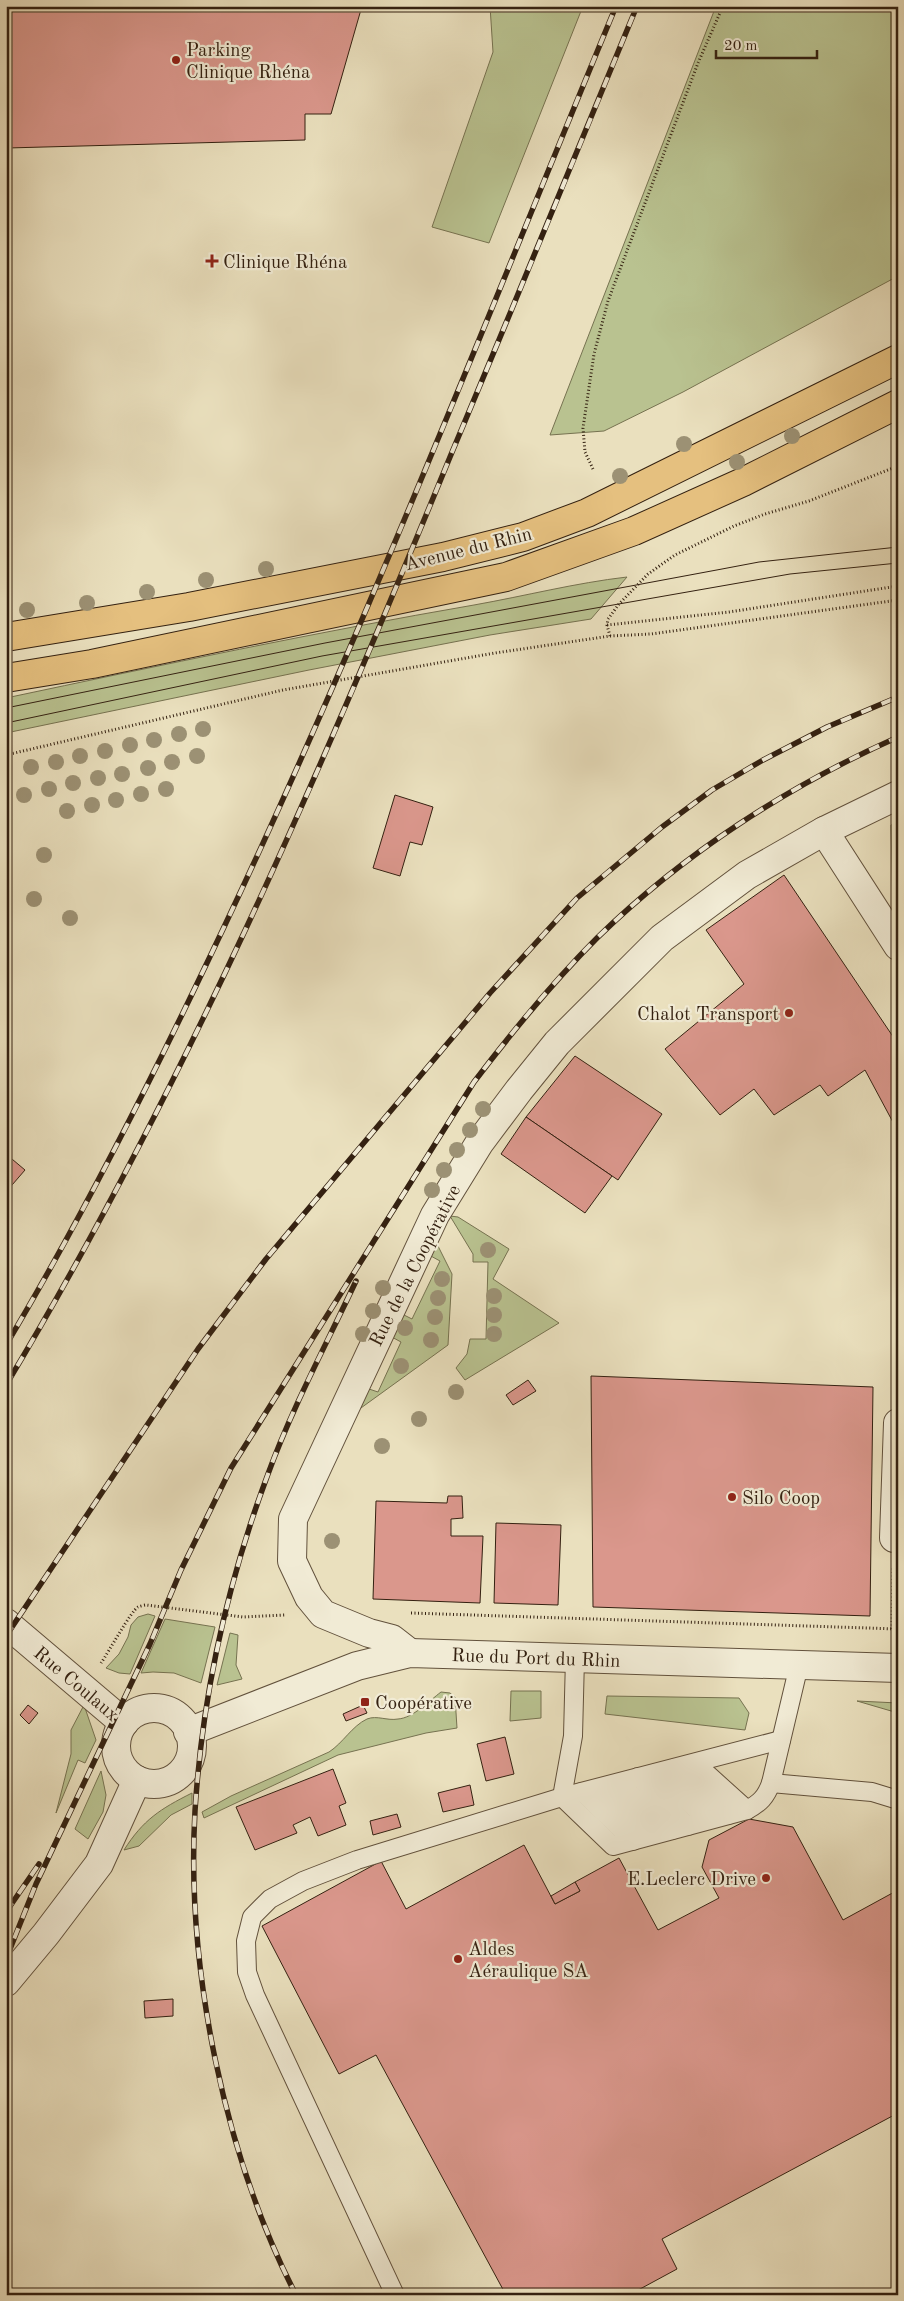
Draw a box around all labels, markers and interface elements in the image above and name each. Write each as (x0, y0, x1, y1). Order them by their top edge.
scale bar (716, 28, 818, 60)
text: 20 m (724, 39, 758, 54)
place label: Parking Clinique Rhéna (186, 42, 311, 83)
marker: Parking Clinique Rhéna (170, 54, 182, 66)
marker: Clinique Rhéna (205, 254, 219, 268)
place label: Clinique Rhéna (223, 254, 348, 273)
street label: Avenue du Rhin (403, 525, 534, 575)
place label: Chalot Transport (637, 1006, 779, 1025)
marker: Chalot Transport (783, 1007, 795, 1019)
street label: Rue de la Coopérative (367, 1182, 465, 1350)
place label: Silo Coop (742, 1490, 820, 1509)
marker: Silo Coop (726, 1491, 738, 1503)
street label: Rue Coulaux (29, 1644, 122, 1726)
street label: Rue du Port du Rhin (451, 1647, 621, 1672)
place label: Coopérative (375, 1695, 472, 1714)
marker: Coopérative (359, 1696, 371, 1708)
place label: E.Leclerc Drive (627, 1871, 756, 1890)
marker: E.Leclerc Drive (760, 1872, 772, 1884)
place label: Aldes Aéraulique SA (468, 1941, 589, 1982)
marker: Aldes Aéraulique SA (452, 1953, 464, 1965)

